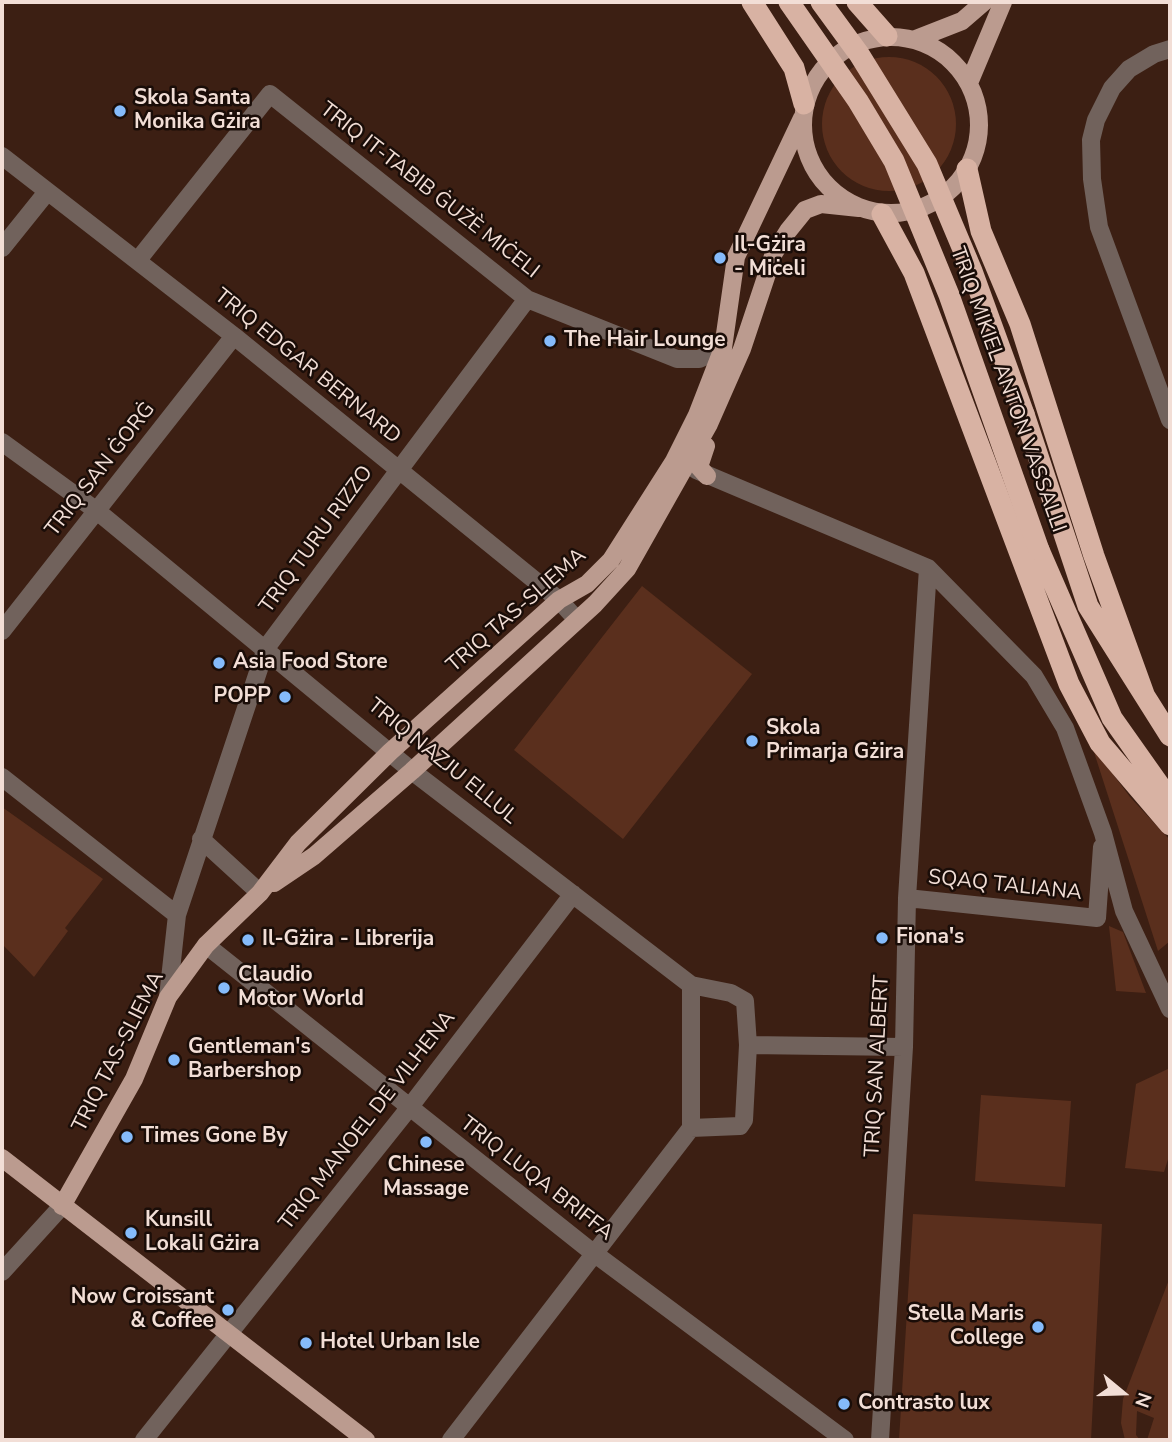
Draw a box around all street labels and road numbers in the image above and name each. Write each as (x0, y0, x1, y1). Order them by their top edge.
street label: TRIQ IT-TABIB ĠUŻÈ MIĊELI (314, 98, 544, 284)
street label: TRIQ MIKIEL ANTON VASSALLI (944, 244, 1070, 536)
street label: TRIQ EDGAR BERNARD (209, 284, 405, 450)
street label: TRIQ SAN ĠORĠ (41, 398, 161, 542)
street label: TRIQ TURU RIZZO (255, 461, 379, 619)
street label: TRIQ TAS-SLIEMA (442, 544, 592, 678)
street label: TRIQ NAZJU ELLUL (362, 694, 522, 830)
street label: SQAQ TALIANA (927, 865, 1083, 907)
street label: TRIQ TAS-SLIEMA (68, 968, 170, 1136)
street label: TRIQ SAN ALBERT (861, 974, 895, 1158)
street label: TRIQ MANOEL DE VILHENA (275, 1006, 461, 1236)
street label: TRIQ LUQA BRIFFA (455, 1112, 617, 1246)

